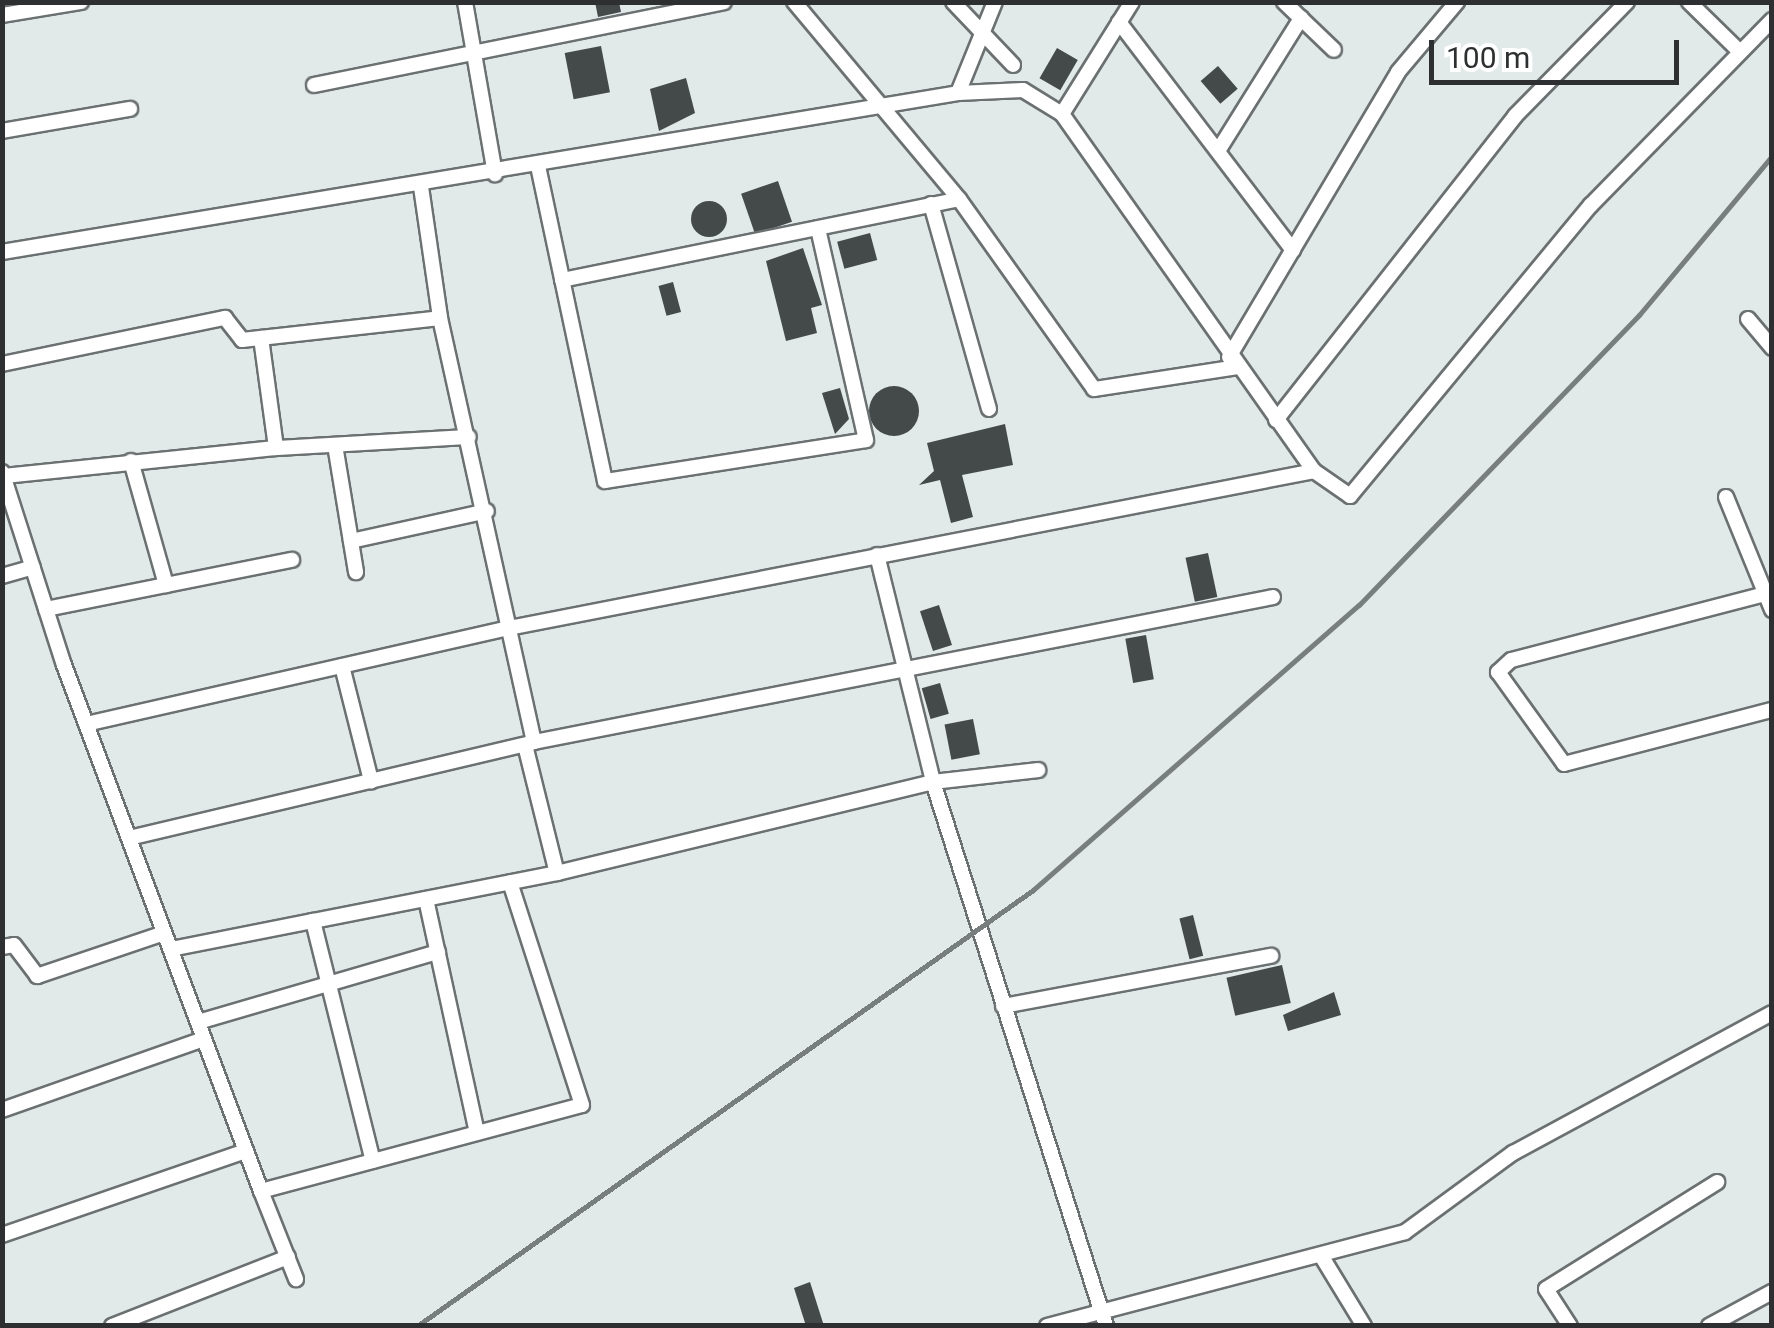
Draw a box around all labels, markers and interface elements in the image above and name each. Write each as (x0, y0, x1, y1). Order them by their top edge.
scale bar (1434, 20, 1684, 82)
text: 100 m (1446, 40, 1530, 75)

